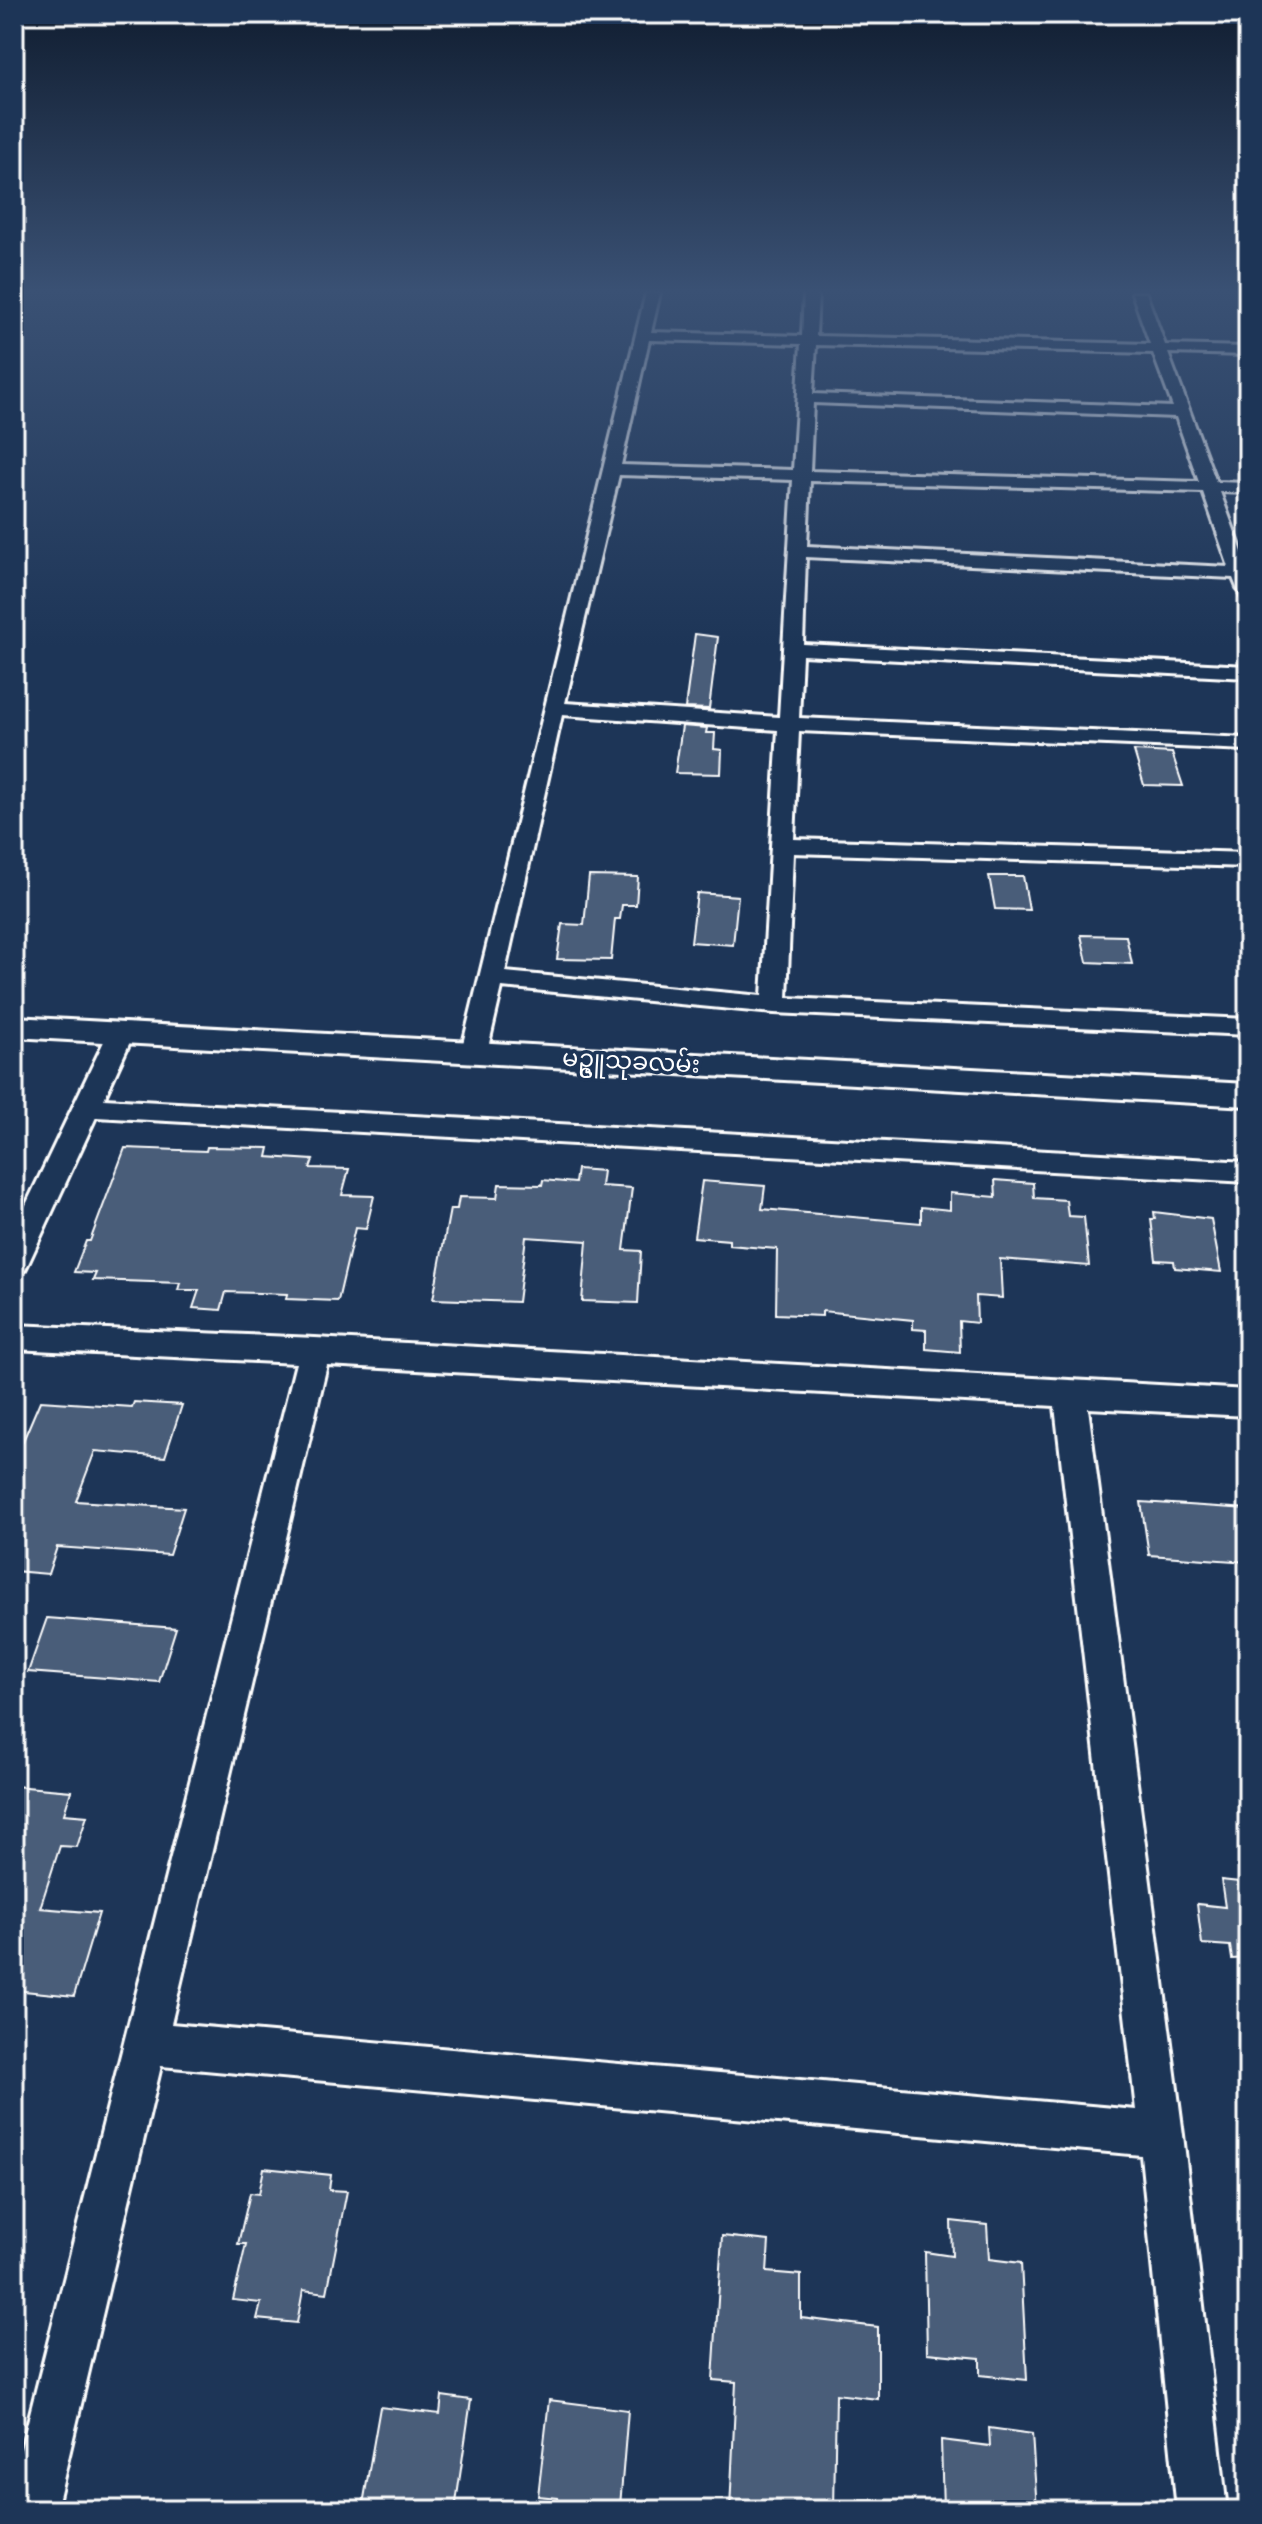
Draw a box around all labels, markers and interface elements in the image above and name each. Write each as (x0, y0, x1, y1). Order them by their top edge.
street label: မဥ္ဇူသုခလမ်း (561, 1040, 701, 1084)

